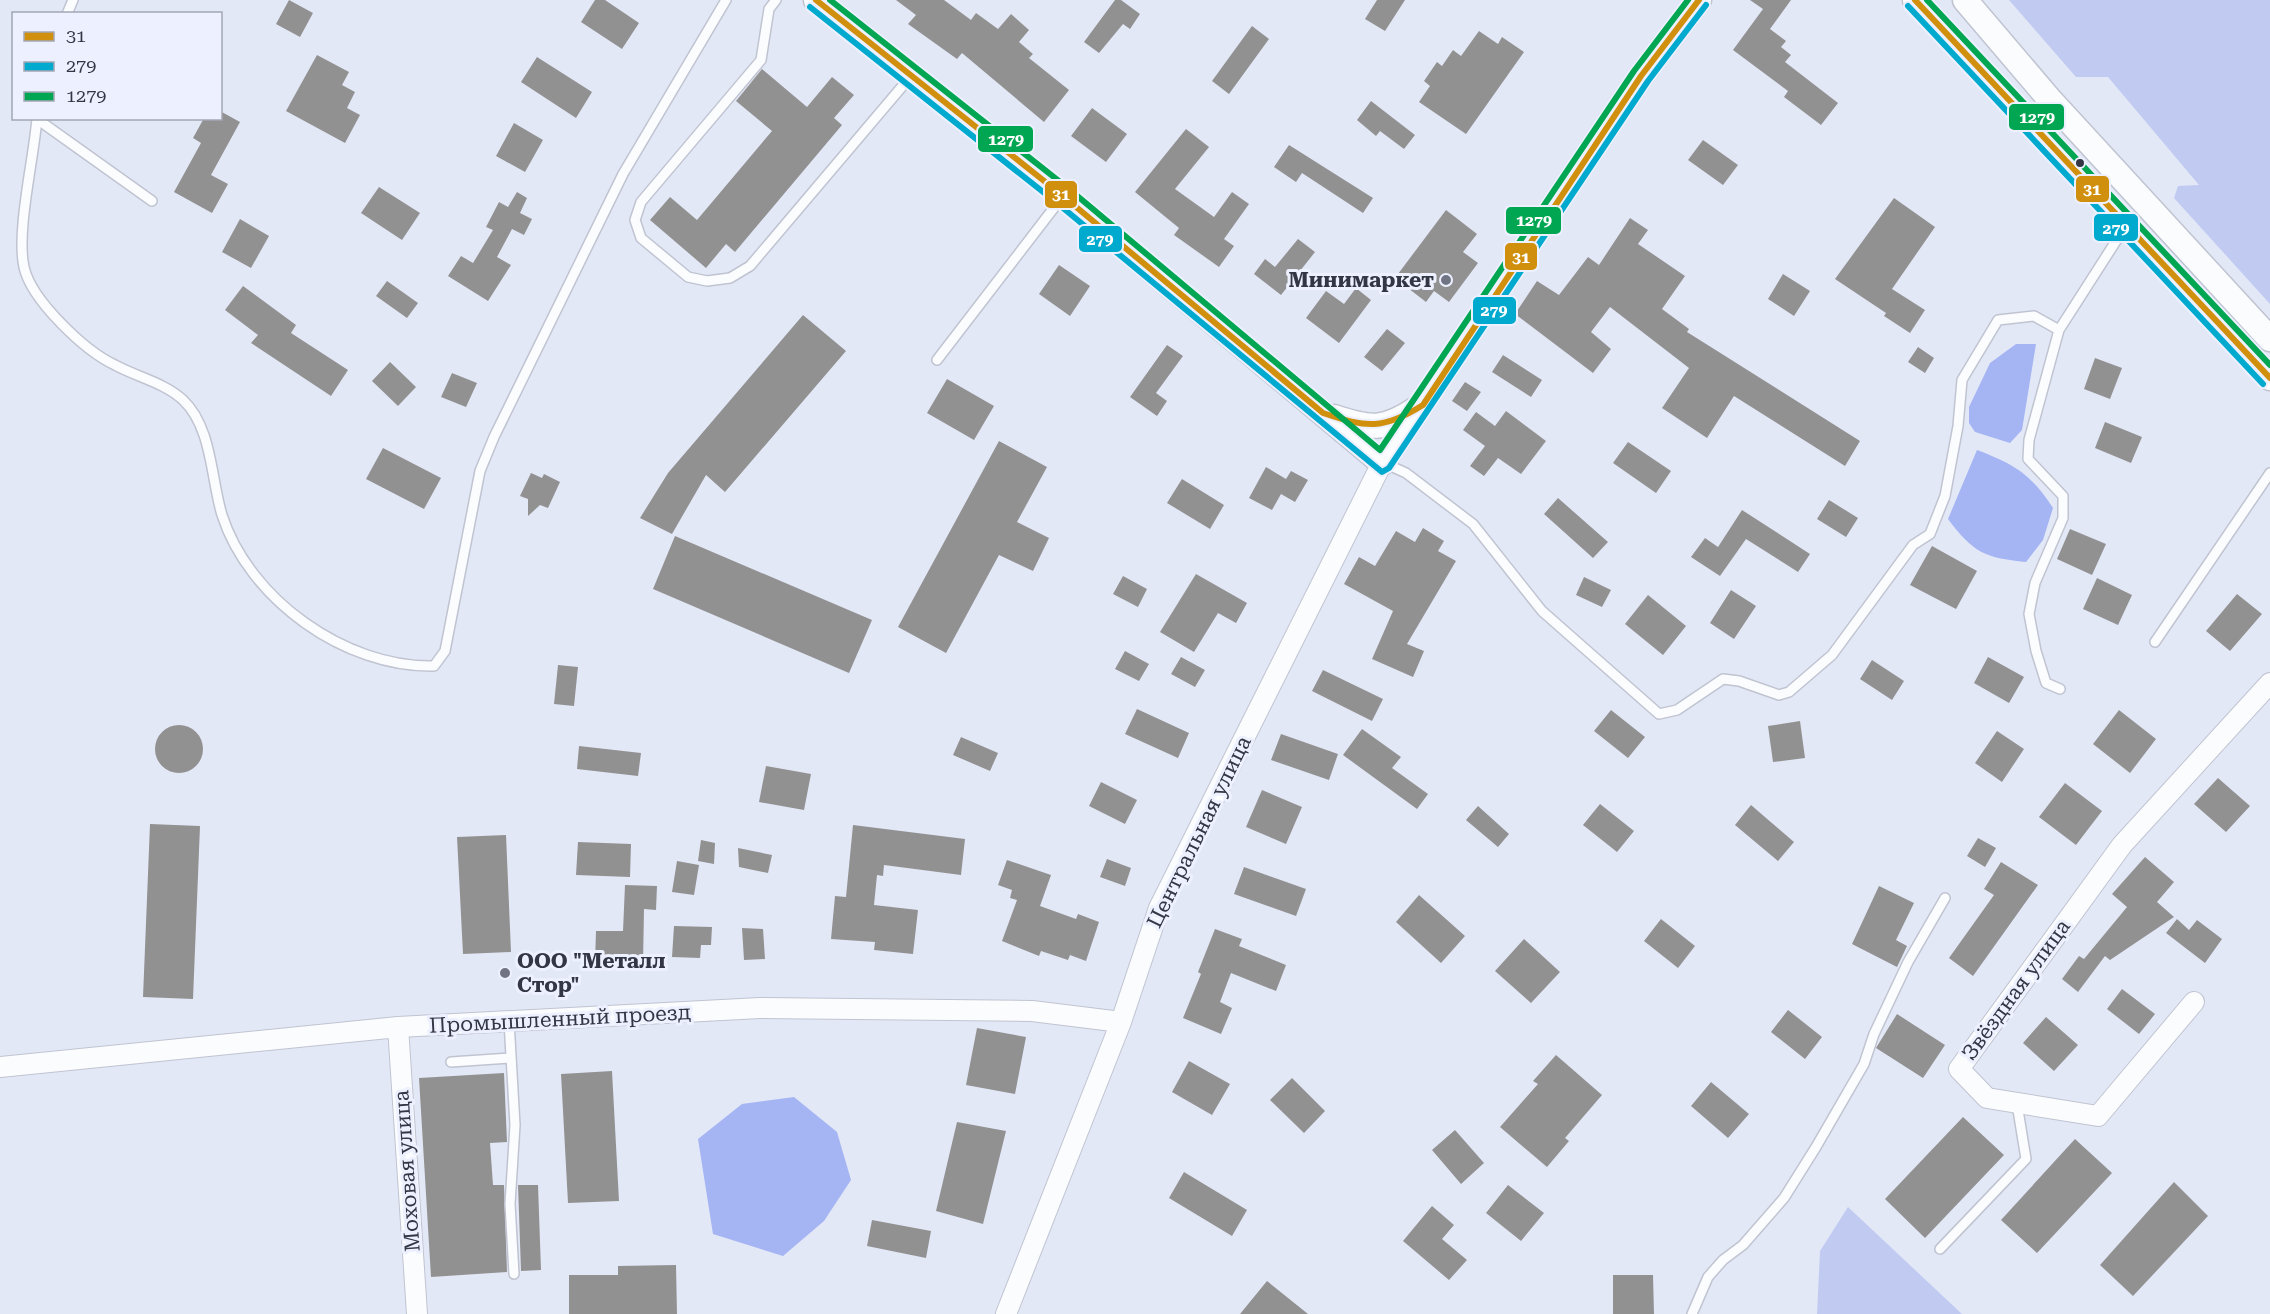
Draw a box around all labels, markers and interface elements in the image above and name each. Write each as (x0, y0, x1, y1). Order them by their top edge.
legend (12, 12, 222, 120)
text: 31 (66, 25, 86, 46)
text: 279 (66, 55, 96, 76)
text: 1279 (66, 85, 106, 106)
line badge: 1279 (2008, 103, 2065, 131)
text: 1279 (2019, 108, 2055, 127)
line badge: 1279 (977, 125, 1034, 153)
text: 1279 (988, 130, 1024, 149)
unlabelled marker (2074, 157, 2086, 169)
line badge: 31 (2075, 175, 2110, 203)
line badge: 31 (1044, 180, 1078, 209)
text: 31 (2083, 180, 2101, 199)
text: 31 (1052, 185, 1070, 204)
line badge: 1279 (1505, 206, 1562, 235)
text: 1279 (1516, 211, 1552, 230)
line badge: 279 (2093, 213, 2139, 242)
text: 279 (2103, 219, 2129, 238)
line badge: 279 (1078, 225, 1123, 253)
text: 279 (1087, 230, 1113, 249)
line badge: 31 (1504, 242, 1538, 271)
text: 31 (1512, 248, 1530, 267)
place label: Минимаркет (1289, 268, 1434, 292)
marker: Минимаркет (1439, 273, 1453, 287)
line badge: 279 (1472, 296, 1517, 325)
text: 279 (1481, 301, 1507, 320)
street label: Центральная улица (1142, 732, 1256, 932)
street label: Звёздная улица (1957, 914, 2075, 1065)
place label: ООО "Металл Стор" (517, 949, 665, 997)
marker: ООО "Металл Стор" (498, 966, 512, 980)
street label: Промышленный проезд (429, 1000, 691, 1038)
street label: Моховая улица (389, 1089, 425, 1253)

